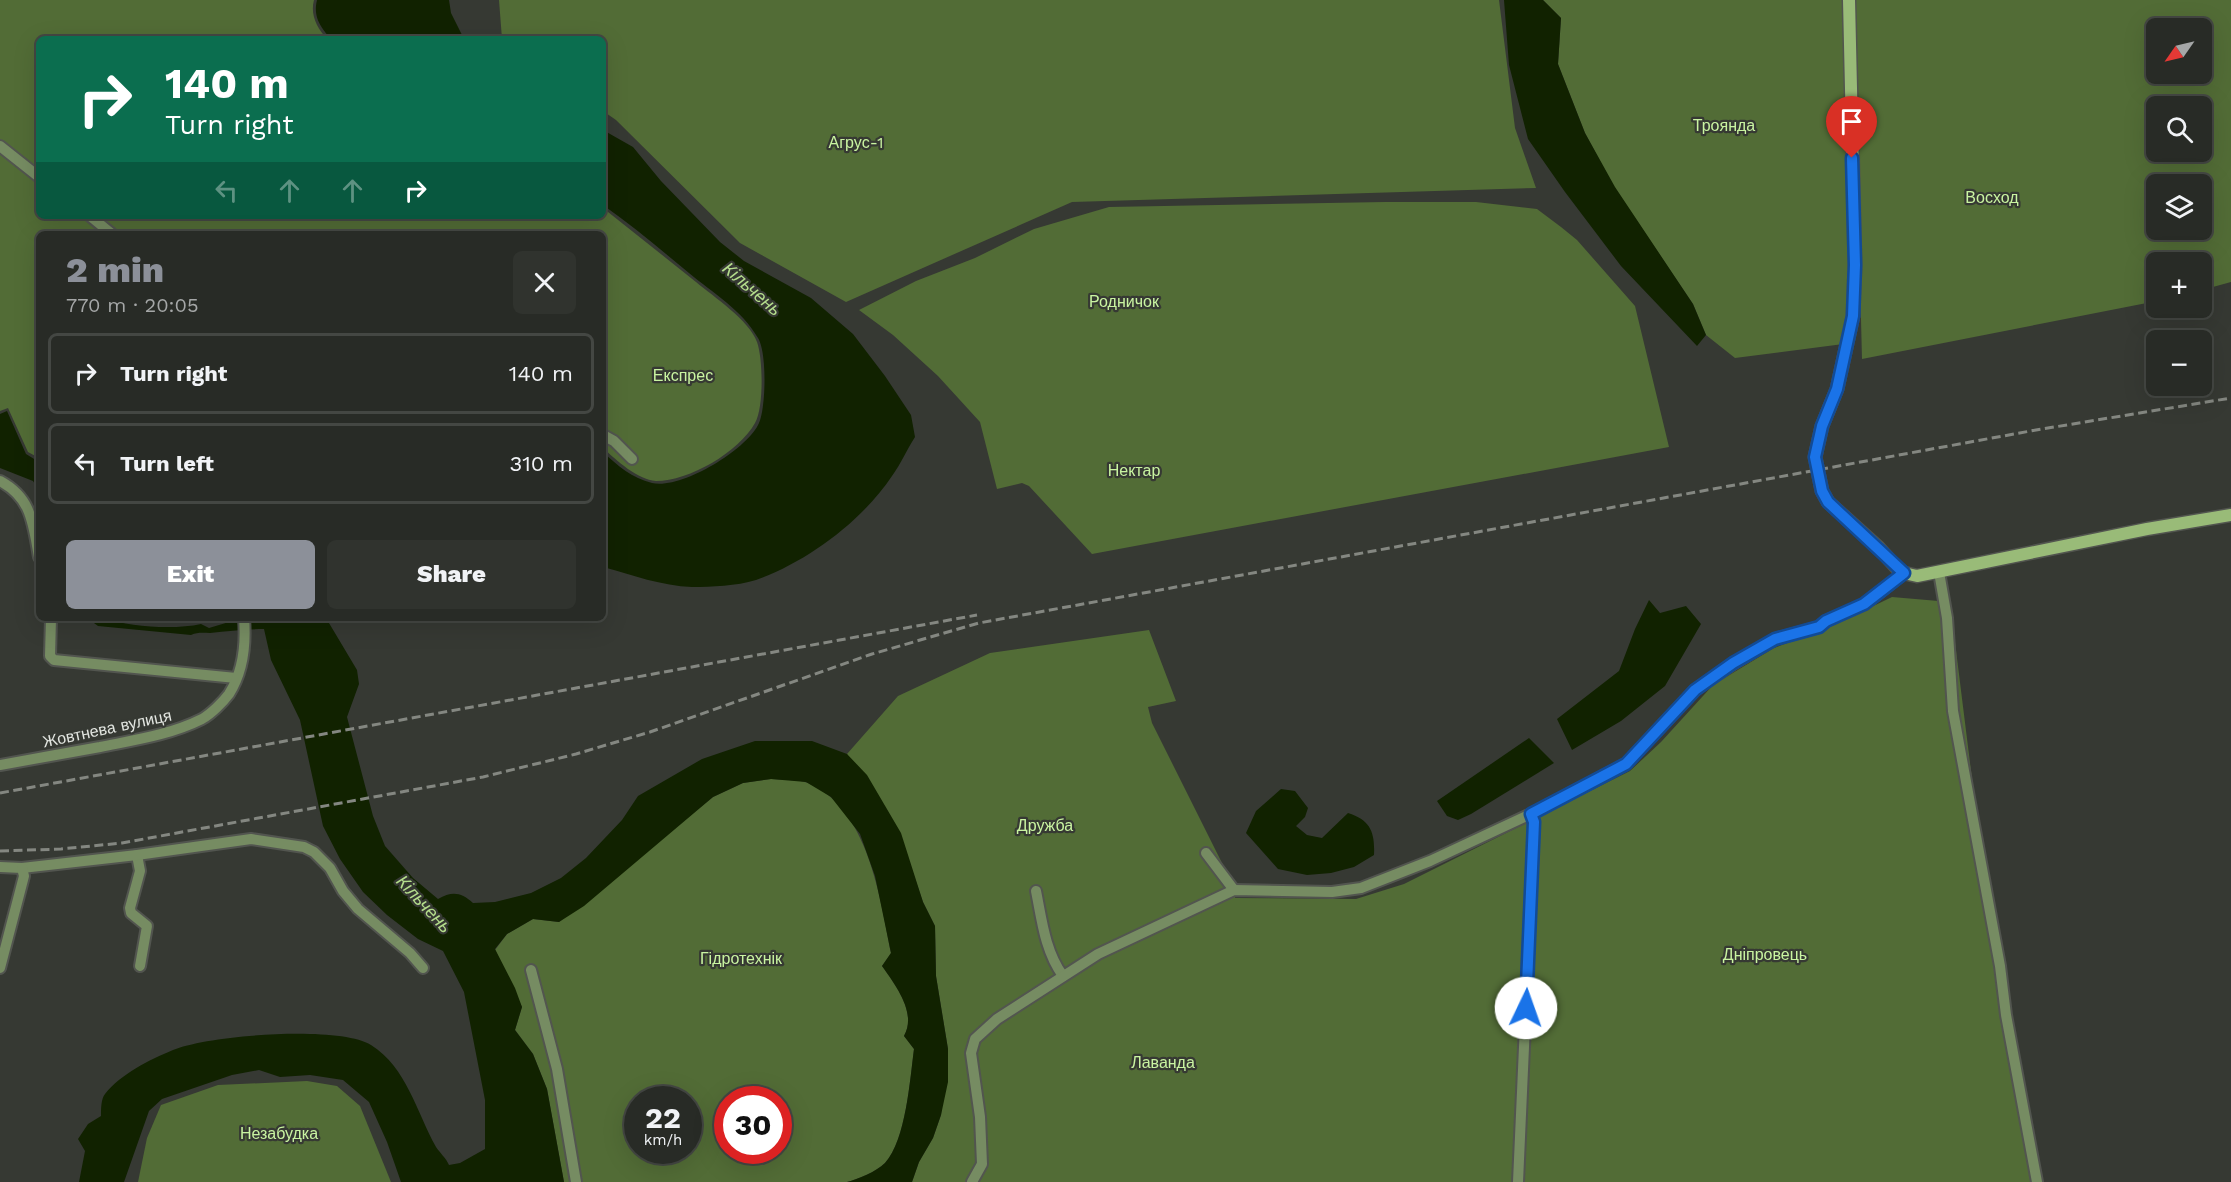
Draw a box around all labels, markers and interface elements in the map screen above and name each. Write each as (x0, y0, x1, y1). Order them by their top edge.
north arrow (2146, 18, 2212, 84)
map controls (2146, 18, 2212, 396)
text: 140 m (165, 59, 289, 108)
icon: right (66, 60, 144, 138)
pin (1826, 96, 1877, 158)
button: search (2146, 96, 2212, 162)
icon: arrive (1835, 105, 1868, 138)
text: Turn right (165, 109, 294, 141)
park label: Троянда (1693, 116, 1755, 135)
park label: Агрус-1 (829, 133, 883, 152)
icon: left (210, 174, 243, 207)
icon: ahead (273, 174, 306, 207)
icon: ahead (336, 174, 369, 207)
icon: right (399, 174, 432, 207)
button: layers (2146, 174, 2212, 240)
park label: Восход (1965, 188, 2019, 207)
text: 2 min (66, 249, 164, 291)
button: close (513, 251, 576, 314)
button: + (2146, 252, 2212, 318)
water label: Кільчень (719, 257, 786, 320)
park label: Родничок (1089, 292, 1160, 311)
text: 770 m · 20:05 (66, 293, 199, 317)
button: − (2146, 330, 2212, 396)
icon: right (69, 357, 102, 390)
text: Turn right (120, 361, 227, 386)
text: 140 m (509, 361, 573, 386)
park label: Експрес (653, 366, 713, 385)
icon: left (69, 447, 102, 480)
text: Turn left (120, 451, 214, 476)
text: 310 m (509, 451, 573, 476)
park label: Нектар (1108, 461, 1160, 480)
button: Exit (66, 540, 315, 609)
button: Share (327, 540, 576, 609)
street label: Жовтнева вулиця (41, 706, 173, 751)
park label: Дружба (1017, 816, 1073, 835)
water label: Кільчень (392, 870, 456, 937)
park label: Дніпровець (1723, 945, 1807, 964)
park label: Гідротехнік (700, 949, 783, 968)
position arrow (1494, 976, 1558, 1040)
park label: Лаванда (1131, 1053, 1195, 1072)
speed limit sign: 30 (714, 1086, 792, 1164)
text: 22 (645, 1100, 681, 1135)
park label: Незабудка (240, 1124, 318, 1143)
text: km/h (644, 1131, 682, 1149)

